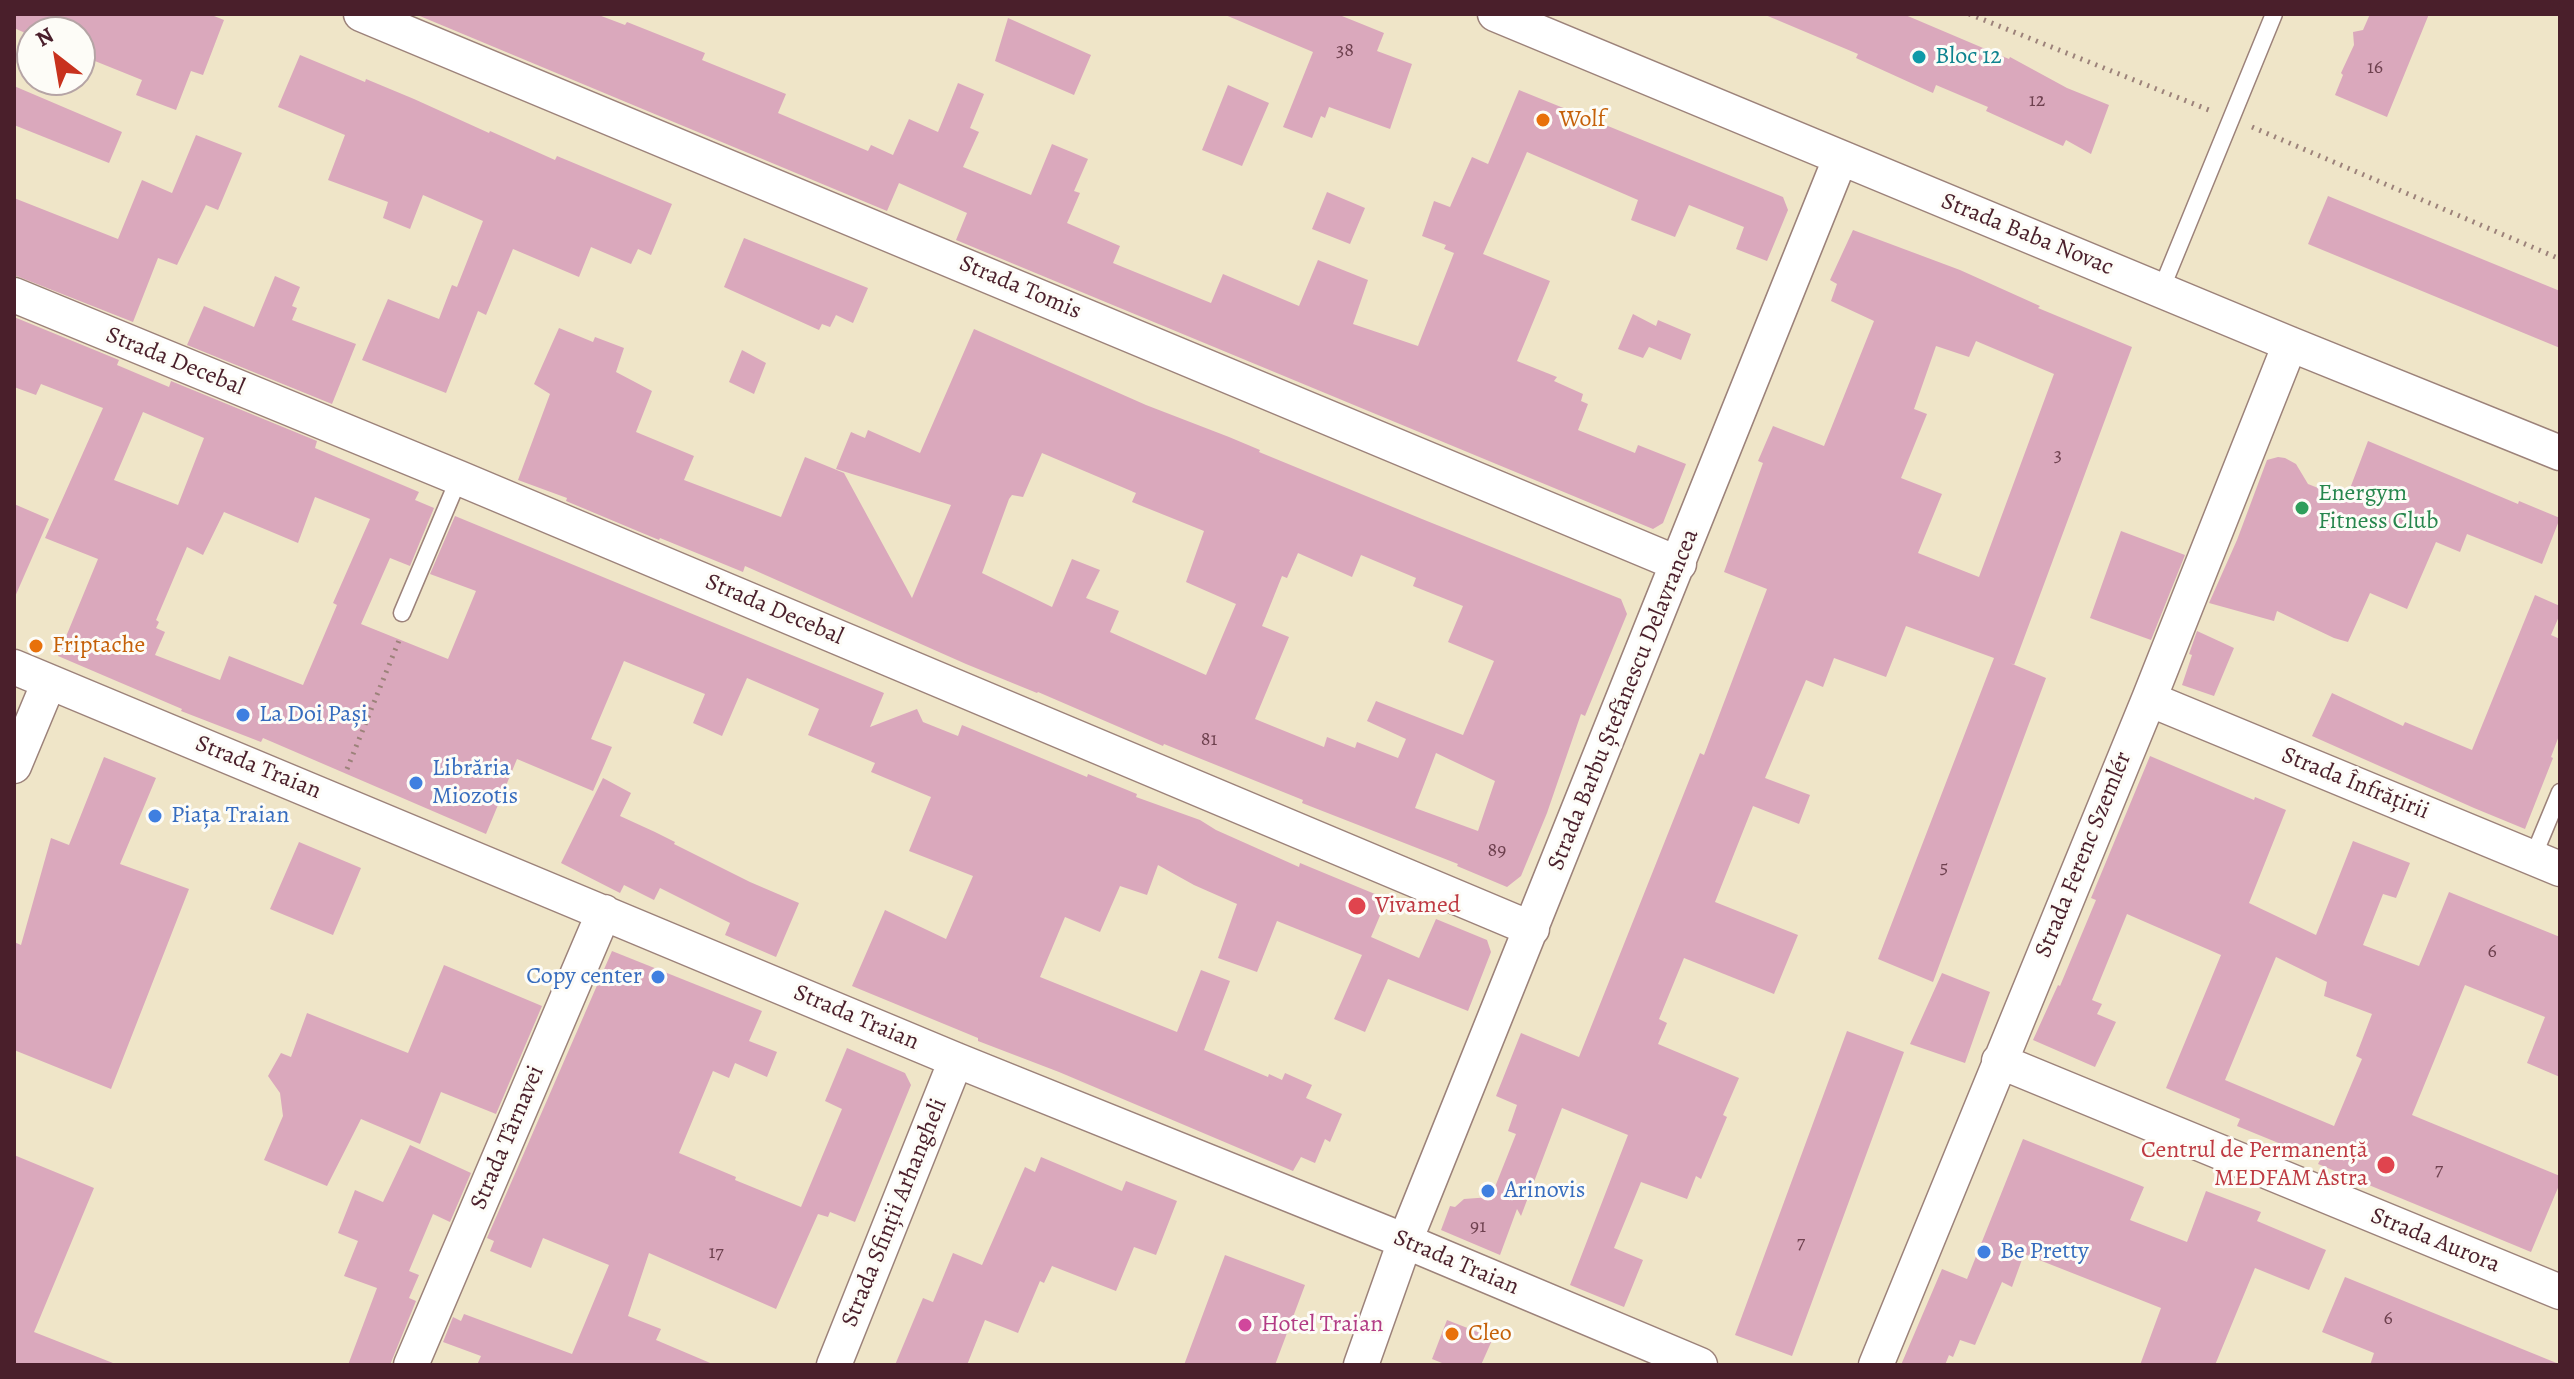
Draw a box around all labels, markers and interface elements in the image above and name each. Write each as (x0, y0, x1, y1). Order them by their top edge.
north arrow (16, 16, 96, 96)
text: N (30, 20, 59, 54)
house number: 38 (1336, 39, 1354, 63)
place label: Bloc 12 (1935, 43, 2002, 71)
marker: Bloc 12 (1910, 48, 1928, 66)
house number: 16 (2367, 56, 2383, 80)
house number: 12 (2029, 89, 2045, 113)
place label: Wolf (1559, 106, 1605, 134)
marker: Wolf (1534, 111, 1552, 129)
street label: Strada Baba Novac (1937, 187, 2117, 283)
street label: Strada Tomis (955, 249, 1085, 327)
street label: Strada Decebal (101, 321, 249, 403)
house number: 3 (2054, 444, 2062, 468)
place label: Energym Fitness Club (2318, 480, 2439, 536)
marker: Energym Fitness Club (2293, 499, 2311, 517)
street label: Strada Barbu Ștefănescu Delavrancea (1542, 525, 1706, 875)
street label: Strada Decebal (701, 568, 847, 652)
place label: Friptache (52, 632, 145, 660)
marker: Friptache (27, 637, 45, 655)
place label: La Doi Pași (259, 701, 368, 729)
marker: La Doi Pași (234, 706, 252, 724)
house number: 81 (1201, 728, 1217, 752)
street label: Strada Traian (191, 730, 325, 806)
street label: Strada Înfrățirii (2277, 741, 2433, 827)
street label: Strada Ferenc Szemlér (2030, 748, 2138, 962)
place label: Librăria Miozotis (432, 755, 518, 811)
marker: Librăria Miozotis (407, 774, 425, 792)
place label: Piața Traian (171, 802, 289, 830)
marker: Piața Traian (146, 807, 164, 825)
house number: 89 (1488, 839, 1506, 863)
house number: 5 (1940, 856, 1948, 880)
place label: Vivamed (1375, 892, 1461, 920)
marker: Vivamed (1346, 895, 1368, 917)
house number: 6 (2487, 940, 2497, 964)
place label: Copy center (526, 963, 642, 991)
marker: Copy center (649, 968, 667, 986)
street label: Strada Traian (789, 979, 923, 1057)
street label: Strada Târnavei (465, 1062, 551, 1214)
street label: Strada Sfinții Arhangheli (836, 1095, 954, 1331)
place label: Centrul de Permanență MEDFAM Astra (2141, 1137, 2368, 1193)
marker: Centrul de Permanență MEDFAM Astra (2375, 1154, 2397, 1176)
house number: 7 (2435, 1158, 2443, 1182)
place label: Arinovis (1504, 1177, 1585, 1205)
marker: Arinovis (1479, 1182, 1497, 1200)
street label: Strada Aurora (2366, 1202, 2504, 1280)
house number: 91 (1470, 1215, 1486, 1239)
street label: Strada Traian (1389, 1224, 1523, 1302)
house number: 7 (1797, 1231, 1805, 1255)
place label: Be Pretty (2000, 1238, 2089, 1266)
house number: 17 (708, 1241, 724, 1265)
marker: Be Pretty (1975, 1243, 1993, 1261)
house number: 6 (2383, 1307, 2393, 1331)
place label: Hotel Traian (1261, 1311, 1383, 1339)
marker: Hotel Traian (1236, 1316, 1254, 1334)
place label: Cleo (1468, 1320, 1512, 1348)
marker: Cleo (1443, 1325, 1461, 1343)

